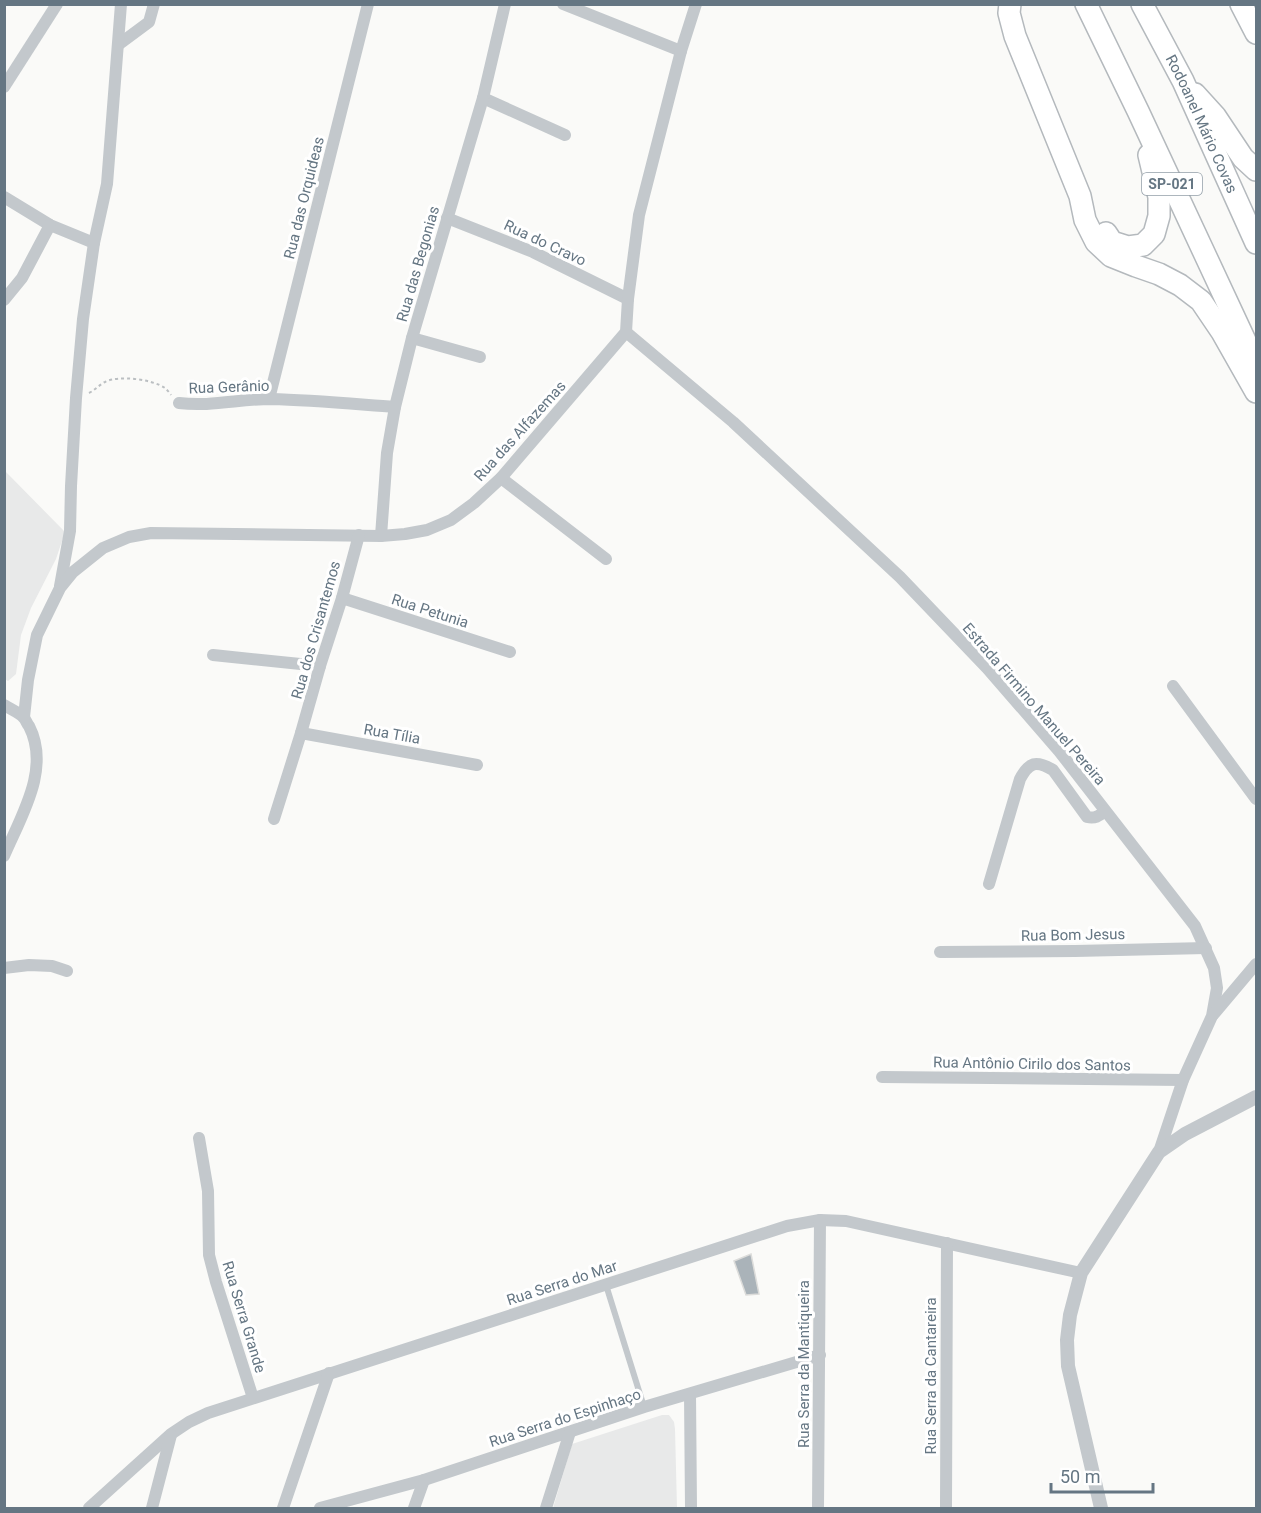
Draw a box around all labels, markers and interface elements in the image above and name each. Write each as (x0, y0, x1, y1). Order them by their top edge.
street label: Rodoanel Mário Covas (1162, 52, 1241, 196)
street label: Rua das Orquideas (280, 135, 328, 261)
road number: SP-021 (1142, 173, 1202, 195)
street label: Rua das Begonias (393, 204, 443, 324)
street label: Rua do Cravo (501, 216, 589, 270)
street label: Rua Gerânio (188, 377, 270, 397)
street label: Rua das Alfazemas (470, 377, 570, 485)
street label: Rua dos Crisantemos (288, 559, 344, 701)
street label: Rua Petunia (389, 590, 471, 632)
street label: Estrada Firmino Manuel Pereira (959, 619, 1109, 789)
street label: Rua Tília (362, 720, 422, 748)
street label: Rua Bom Jesus (1021, 925, 1125, 945)
street label: Rua Antônio Cirilo dos Santos (933, 1053, 1131, 1075)
street label: Rua Serra do Mar (504, 1257, 620, 1309)
street label: Rua Serra Grande (218, 1259, 270, 1375)
street label: Rua Serra da Mantiqueira (795, 1280, 813, 1448)
street label: Rua Serra da Cantareira (922, 1297, 940, 1455)
street label: Rua Serra do Espinhaço (487, 1385, 643, 1451)
scale bar (1051, 1456, 1153, 1494)
text: 50 m (1060, 1466, 1100, 1487)

